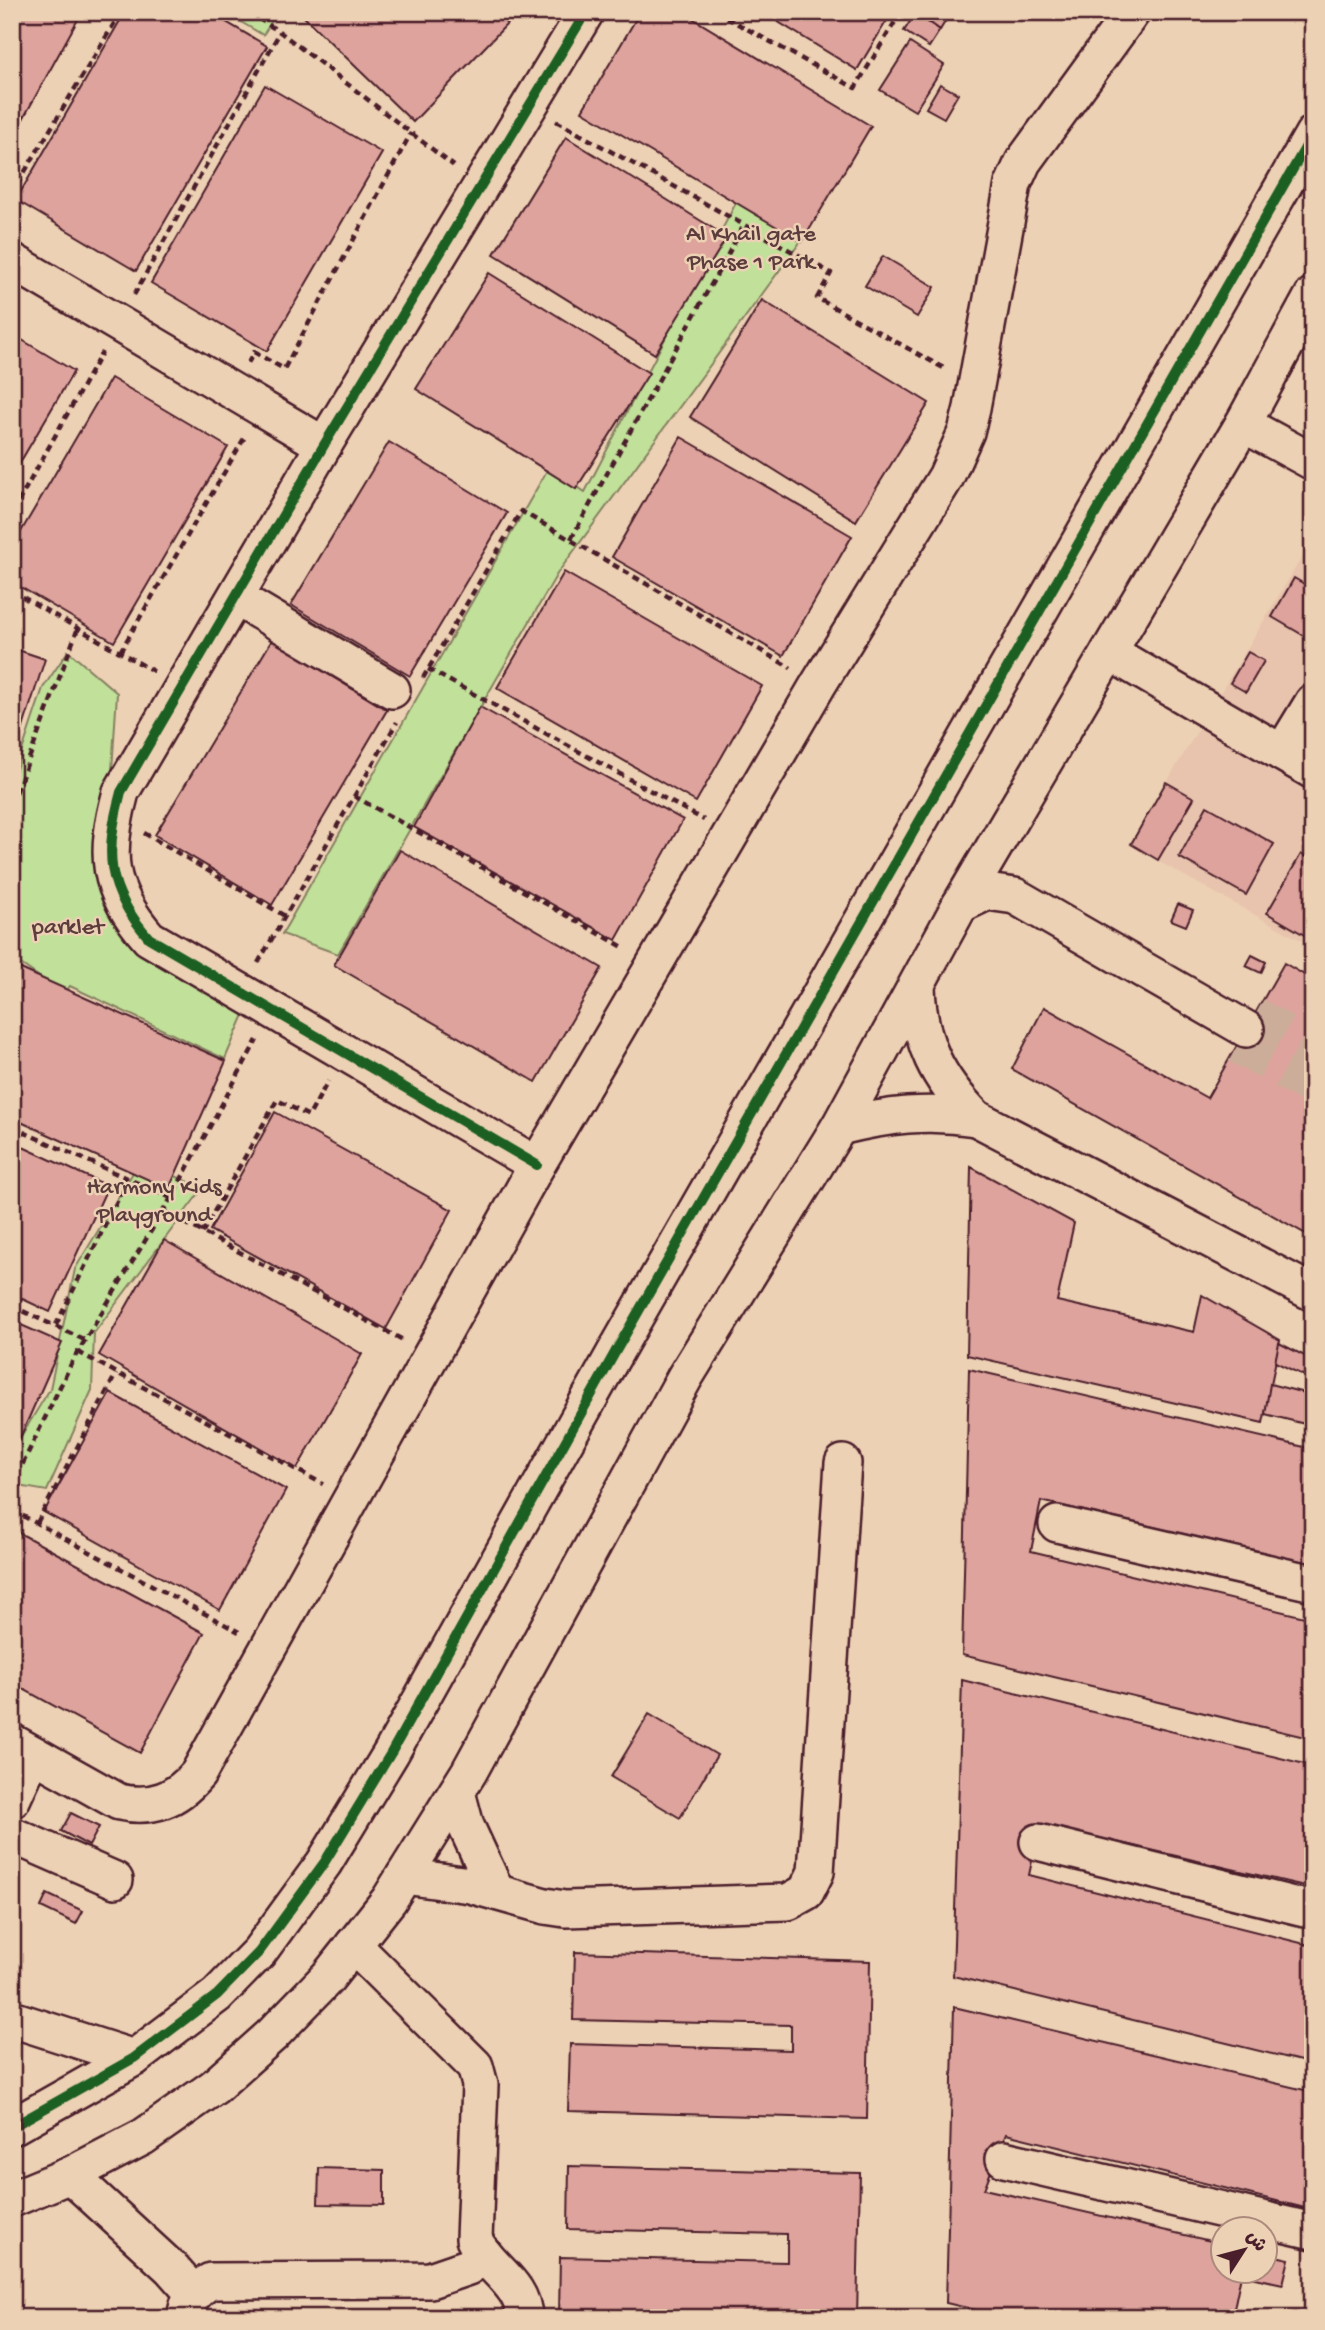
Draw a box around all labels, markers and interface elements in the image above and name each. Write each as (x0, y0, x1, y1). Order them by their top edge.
park label: Al Khail gate Phase 1 Park (686, 221, 817, 278)
park label: parklet (31, 914, 106, 943)
park label: Harmony Kids Playground (86, 1174, 223, 1231)
north arrow (1210, 2214, 1280, 2284)
text: ش (1239, 2227, 1270, 2257)

